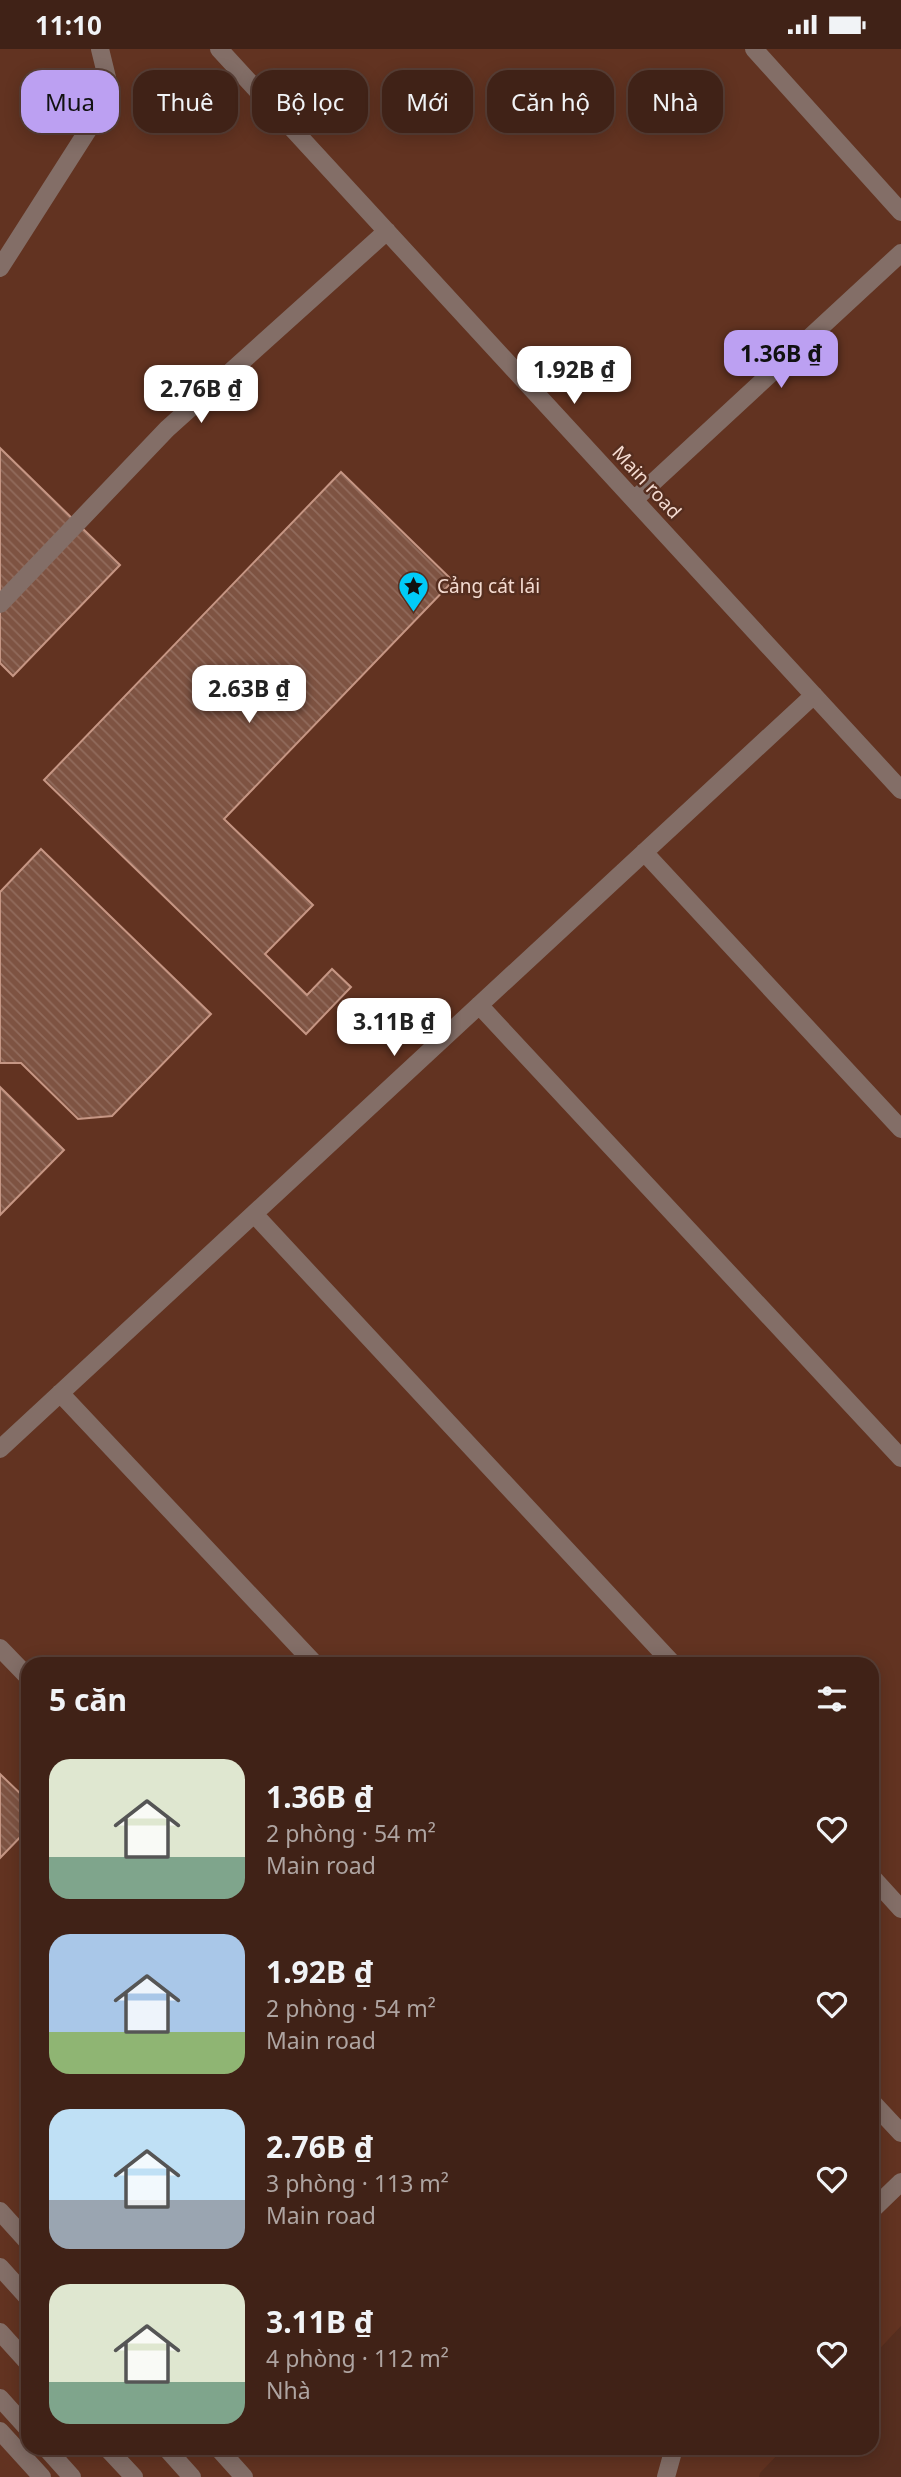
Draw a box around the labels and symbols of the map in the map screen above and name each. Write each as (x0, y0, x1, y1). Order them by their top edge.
pin: 1.36B ₫ (716, 331, 846, 390)
pin: 1.92B ₫ (509, 347, 639, 406)
pin: 2.76B ₫ (136, 365, 266, 425)
street label: Main road (607, 440, 687, 524)
place icon: Cảng cát lái (397, 569, 431, 613)
place label: Cảng cát lái (437, 573, 540, 599)
pin: 2.63B ₫ (184, 665, 314, 725)
pin: 3.11B ₫ (329, 999, 459, 1058)

